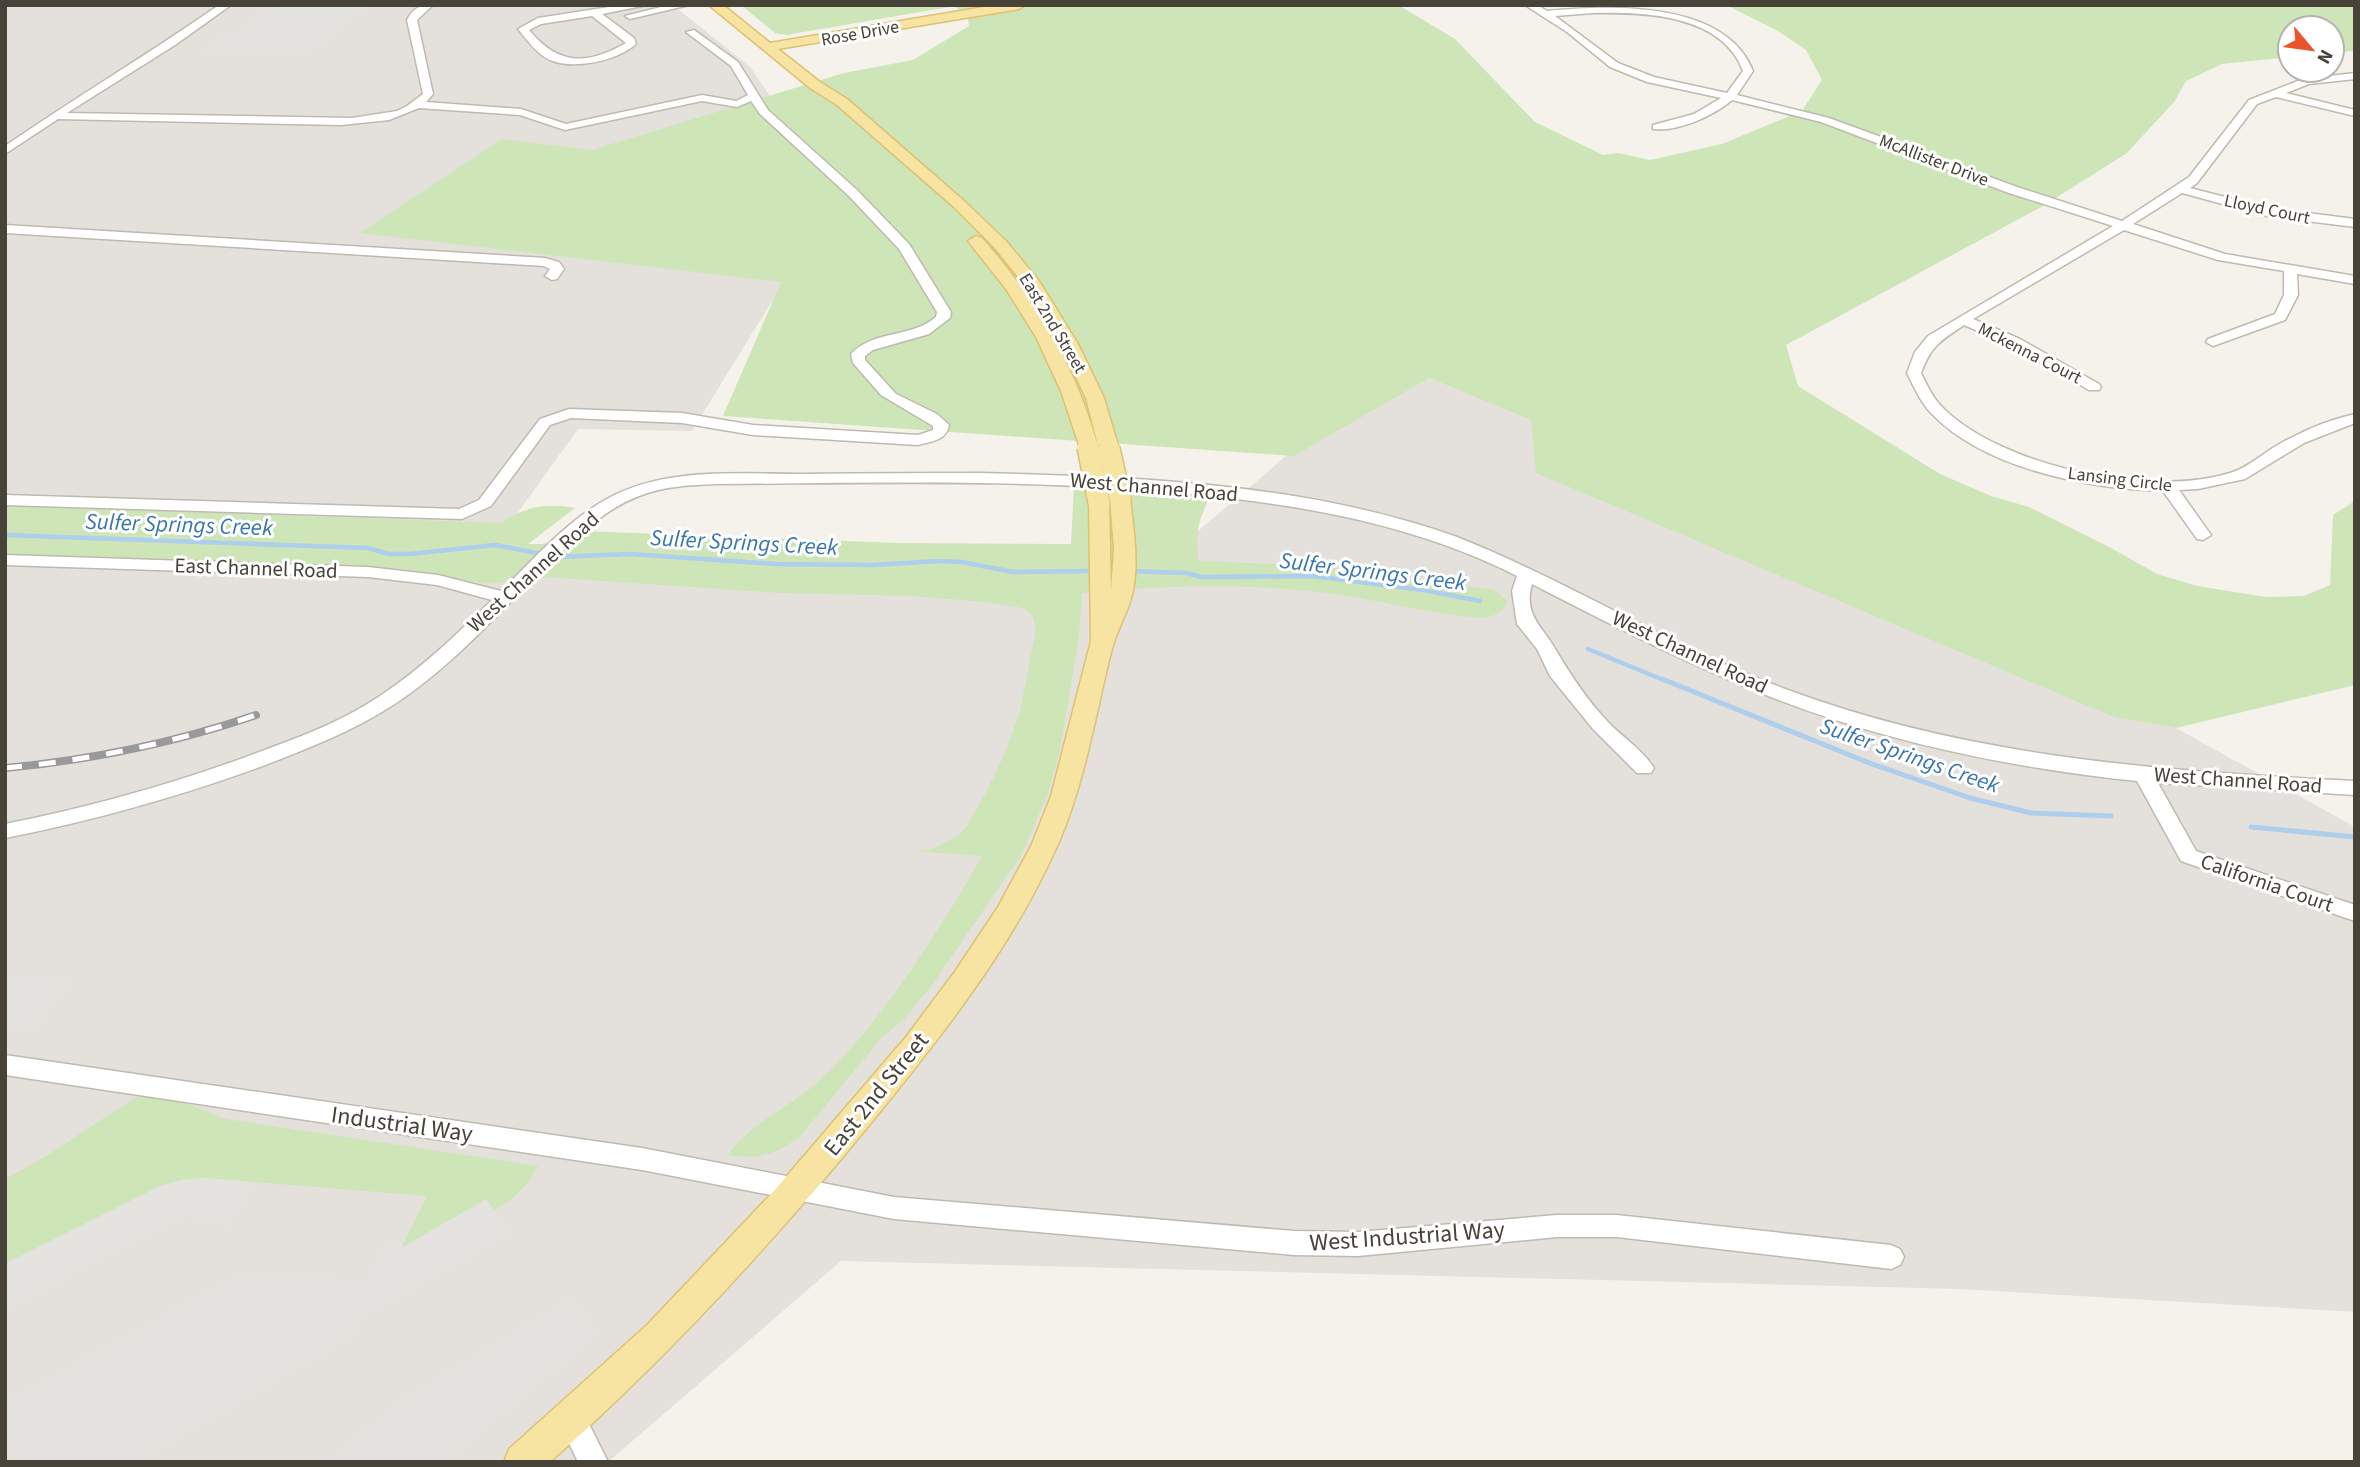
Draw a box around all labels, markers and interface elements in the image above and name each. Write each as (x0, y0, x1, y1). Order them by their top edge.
street label: Rose Drive (819, 14, 901, 53)
north arrow (2276, 14, 2346, 84)
text: N (2310, 44, 2339, 69)
street label: McAllister Drive (1875, 128, 1992, 193)
street label: Lloyd Court (2222, 188, 2312, 231)
street label: East 2nd Street (1013, 268, 1092, 378)
street label: Mckenna Court (1974, 317, 2086, 390)
street label: Lansing Circle (2066, 461, 2173, 498)
street label: West Channel Road (1069, 465, 1239, 509)
street label: West Channel Road (460, 504, 606, 640)
water label: Sulfer Springs Creek (85, 505, 274, 544)
water label: Sulfer Springs Creek (649, 521, 840, 564)
water label: Sulfer Springs Creek (1278, 544, 1469, 599)
street label: East Channel Road (174, 550, 338, 586)
street label: West Channel Road (1607, 603, 1773, 701)
water label: Sulfer Springs Creek (1816, 709, 2005, 802)
street label: West Channel Road (2153, 759, 2323, 801)
street label: California Court (2197, 846, 2337, 920)
street label: East 2nd Street (815, 1025, 937, 1164)
street label: Industrial Way (329, 1097, 475, 1152)
street label: West Industrial Way (1308, 1212, 1506, 1261)

